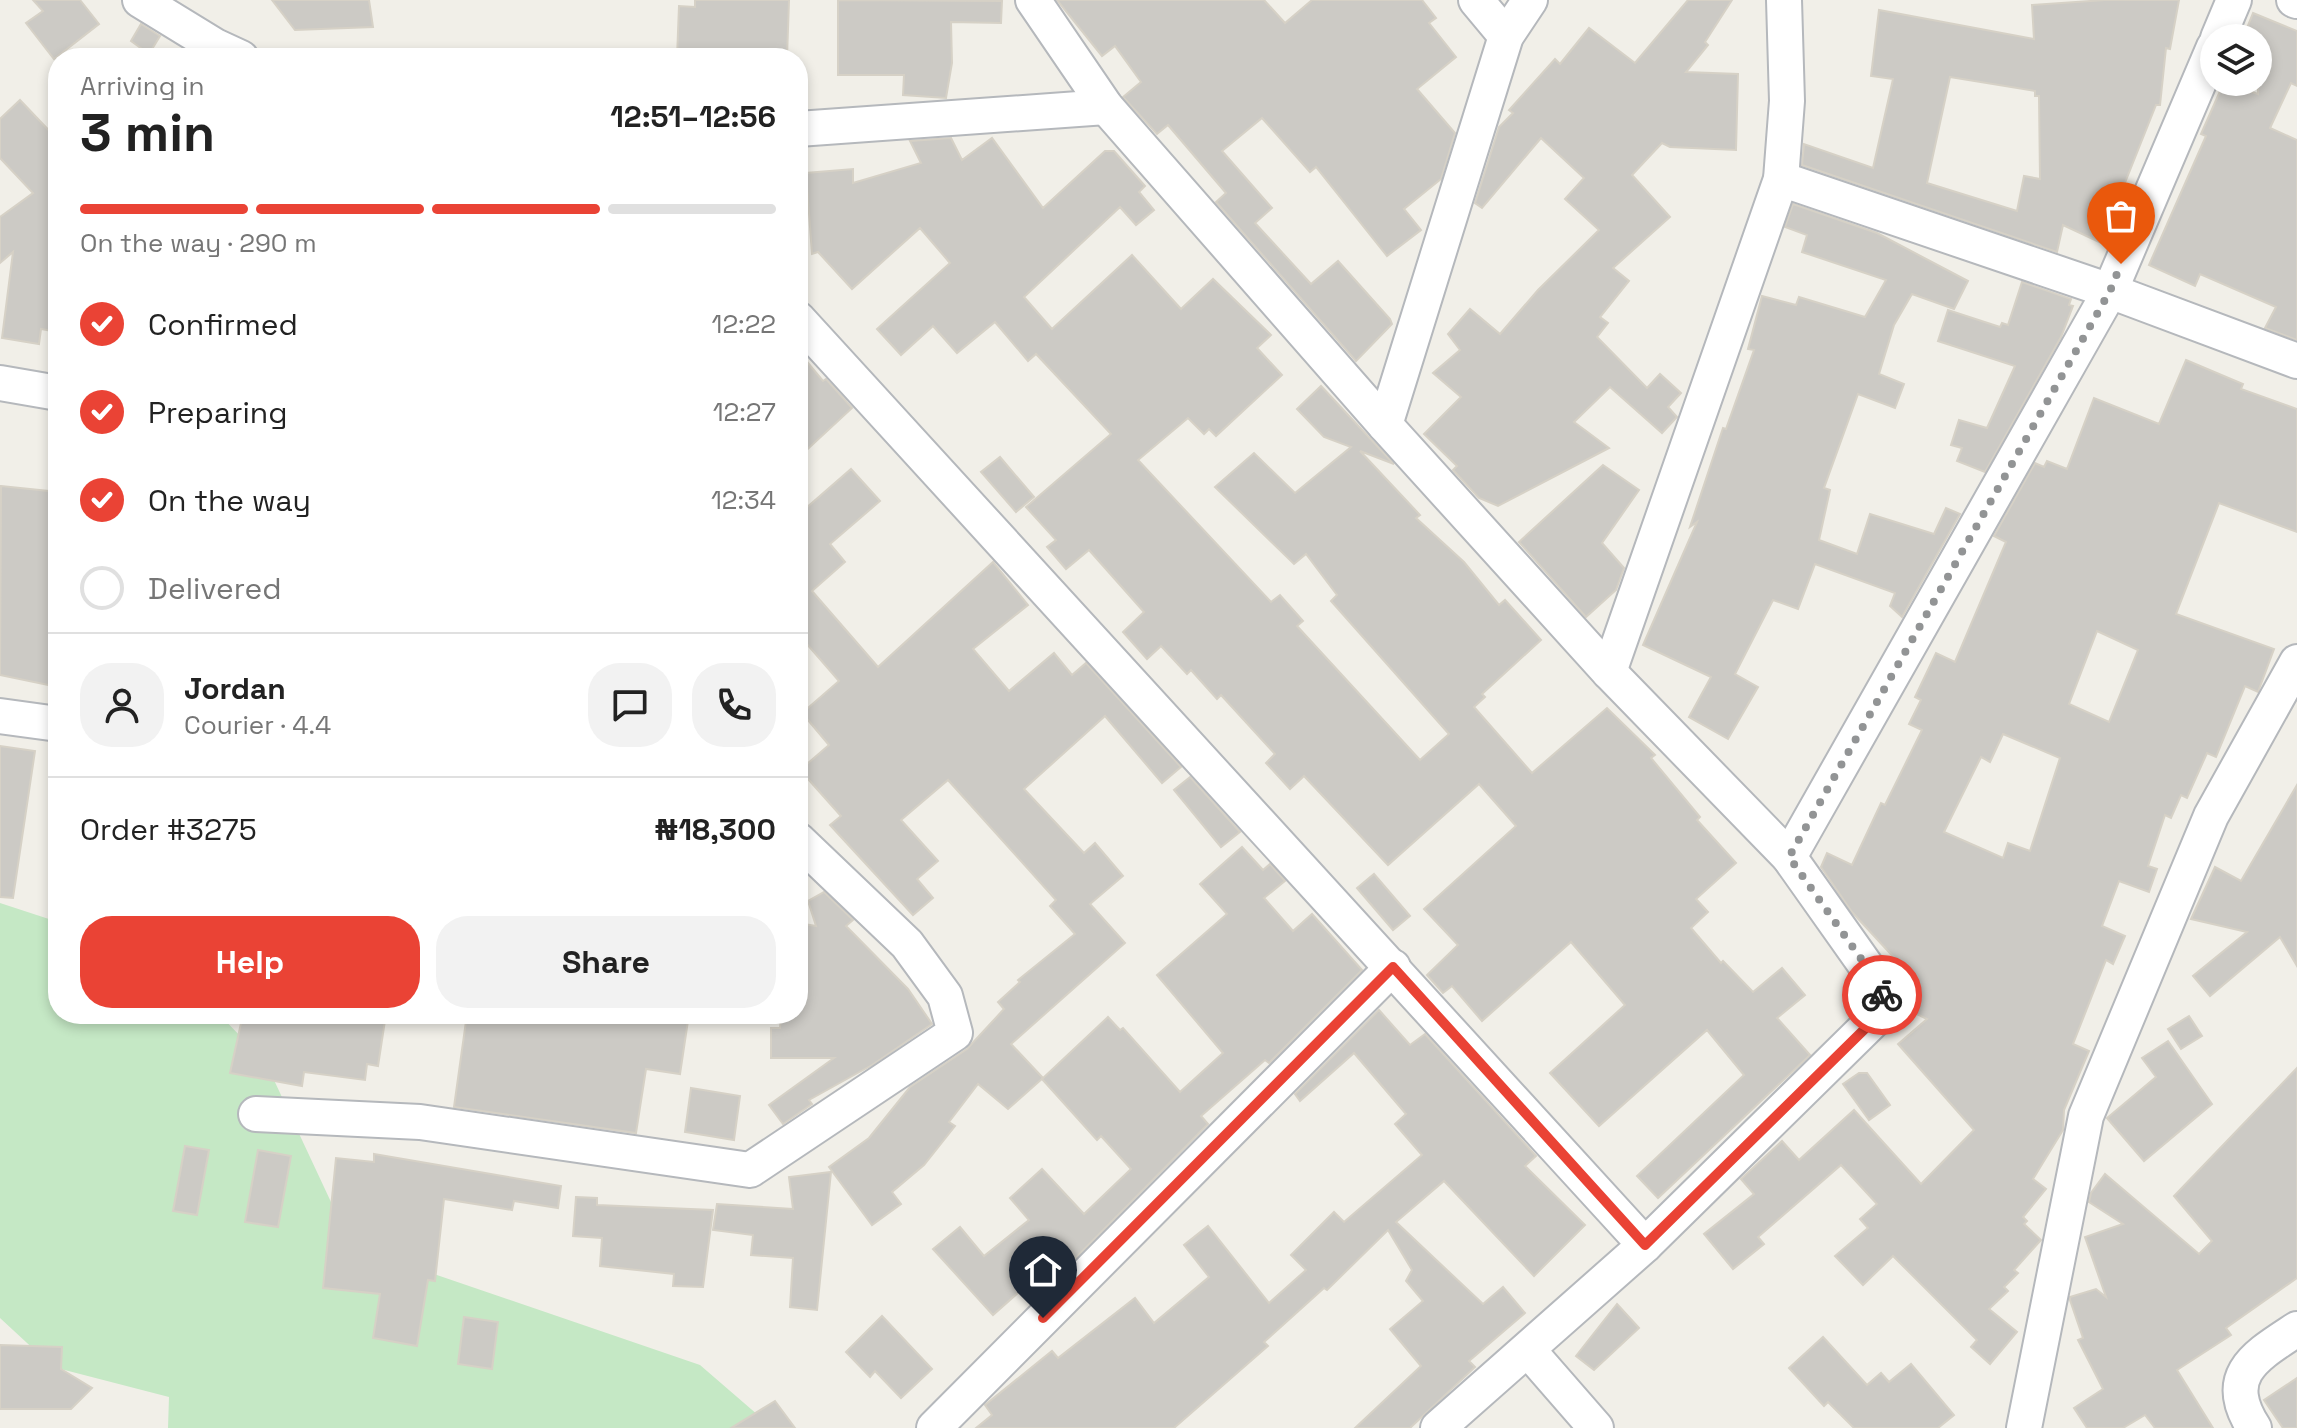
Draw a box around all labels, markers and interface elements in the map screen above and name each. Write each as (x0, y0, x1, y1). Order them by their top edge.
map controls (2200, 24, 2272, 96)
button: layers (2200, 24, 2272, 96)
text: Arriving in (80, 69, 204, 103)
text: 12:51–12:56 (610, 97, 776, 136)
text: 3 min (80, 100, 215, 166)
pin (2087, 182, 2155, 264)
icon: bag (2099, 194, 2143, 238)
text: On the way · 290 m (80, 226, 317, 260)
icon: check (80, 302, 124, 346)
text: Confirmed (148, 305, 298, 344)
text: 12:22 (712, 307, 776, 341)
icon: check (80, 390, 124, 434)
text: Preparing (148, 393, 287, 432)
text: 12:27 (713, 395, 776, 429)
icon: check (80, 478, 124, 522)
text: On the way (148, 481, 311, 520)
text: 12:34 (711, 483, 776, 517)
text: Delivered (148, 569, 282, 608)
button: person (80, 663, 164, 747)
button: chat (588, 663, 672, 747)
button: phone (692, 663, 776, 747)
text: Jordan (184, 669, 286, 708)
text: Courier · 4.4 (184, 708, 331, 742)
text: Order #3275 (80, 810, 257, 849)
text: ₦18,300 (654, 810, 776, 849)
button: Help (80, 916, 420, 1008)
button: Share (436, 916, 776, 1008)
courier (1842, 955, 1922, 1035)
icon: bike (1860, 973, 1904, 1017)
pin (1009, 1236, 1077, 1318)
icon: home (1021, 1248, 1065, 1292)

